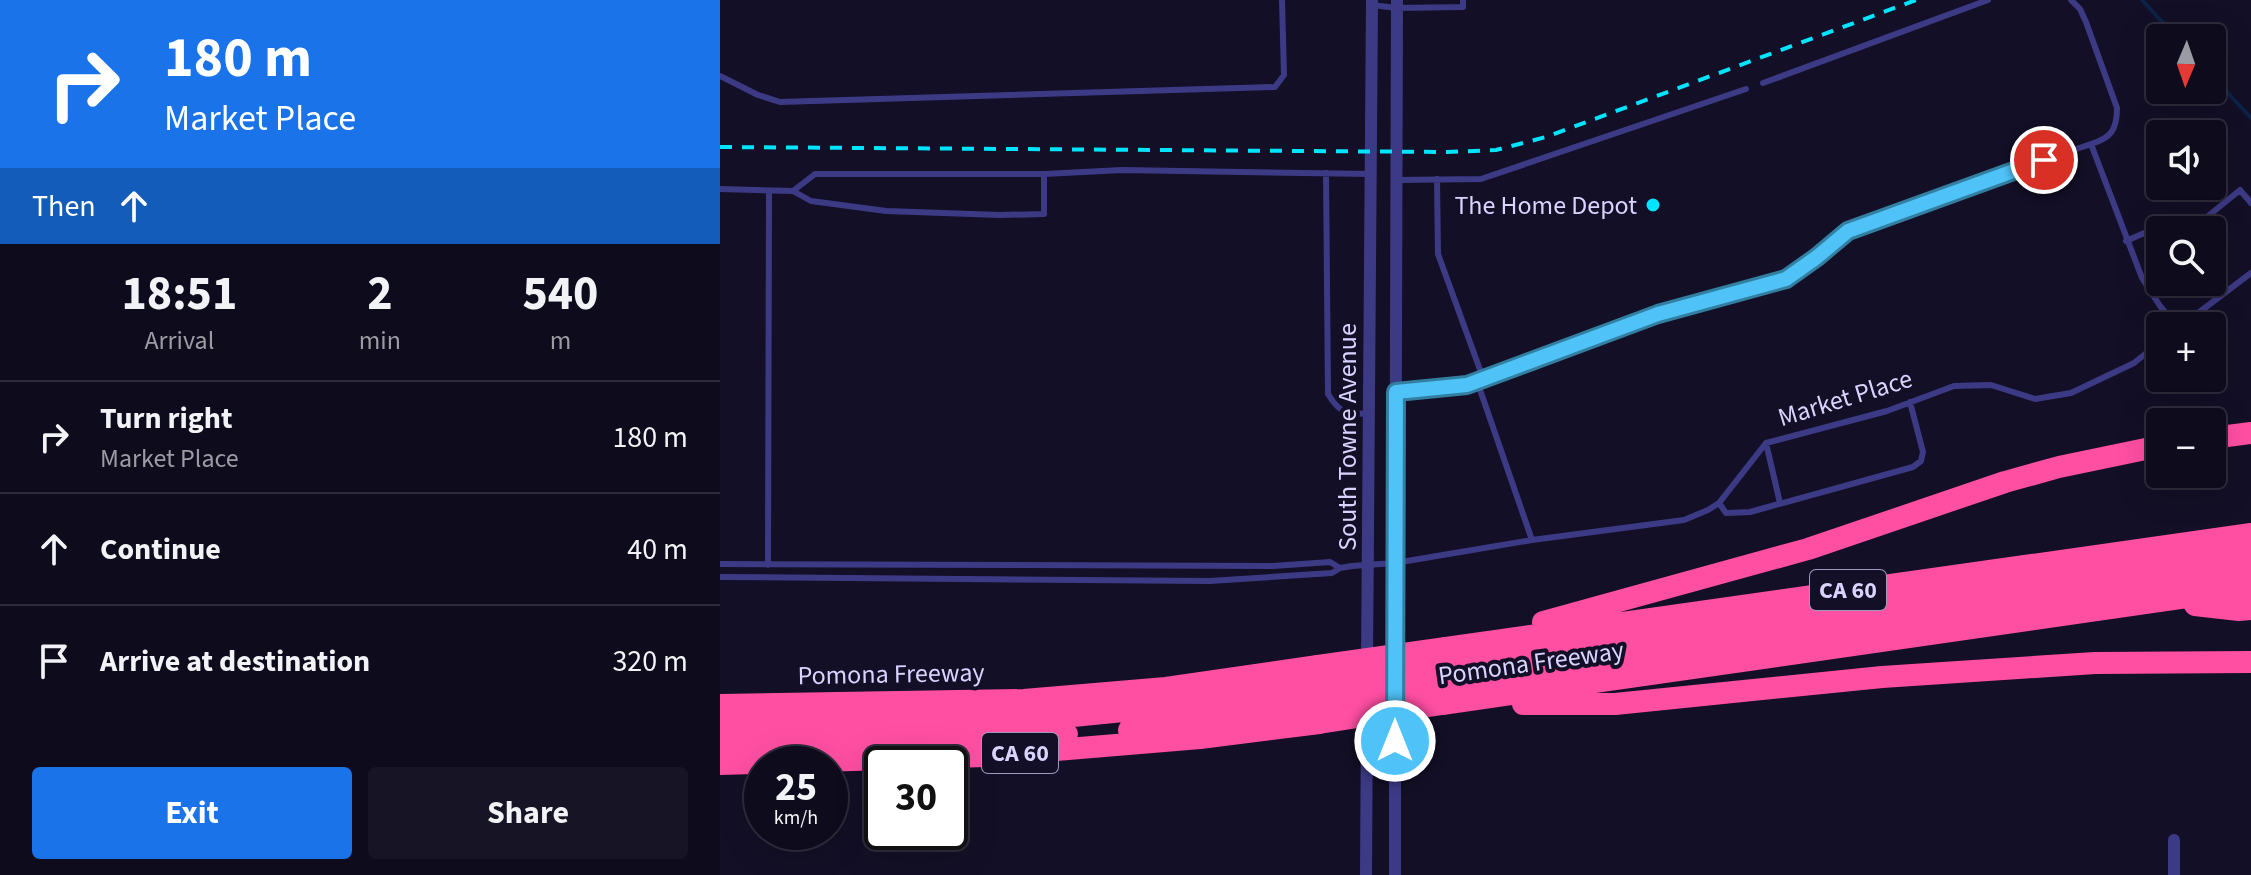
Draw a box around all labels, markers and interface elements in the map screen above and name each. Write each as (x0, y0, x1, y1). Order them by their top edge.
text: 180 m (164, 19, 312, 98)
north arrow (2146, 24, 2226, 104)
map controls (2146, 24, 2226, 488)
icon: right (32, 32, 136, 136)
text: Market Place (164, 93, 356, 144)
button: sound (2146, 120, 2226, 200)
pin (2010, 126, 2078, 194)
icon: arrive (2022, 138, 2066, 182)
icon: ahead (112, 184, 156, 228)
text: Then (32, 185, 96, 228)
place label: The Home Depot (1454, 187, 1637, 224)
marker: The Home Depot (1644, 196, 1662, 214)
button: search (2146, 216, 2226, 296)
text: 18:51 (121, 260, 237, 328)
text: 2 (367, 260, 393, 328)
text: 540 (522, 260, 598, 328)
button: + (2146, 312, 2226, 392)
text: Arrival (144, 322, 214, 359)
text: min (359, 322, 401, 359)
text: m (550, 322, 571, 359)
street label: South Towne Avenue (1329, 323, 1366, 551)
street label: Market Place (1773, 360, 1917, 436)
text: Turn right (100, 397, 232, 440)
button: − (2146, 408, 2226, 488)
icon: right (32, 415, 76, 459)
text: 180 m (612, 416, 688, 459)
text: Market Place (100, 440, 239, 477)
icon: ahead (32, 527, 76, 571)
text: Continue (100, 528, 221, 571)
text: 40 m (627, 528, 688, 571)
road number: CA 60 (1810, 570, 1886, 610)
street label: Pomona Freeway (1436, 632, 1626, 694)
icon: arrive (32, 639, 76, 683)
text: Arrive at destination (100, 640, 370, 683)
text: 320 m (612, 640, 688, 683)
street label: Pomona Freeway (797, 654, 985, 694)
position arrow (1353, 699, 1437, 783)
road number: CA 60 (982, 733, 1058, 773)
speed limit sign: 30 (864, 746, 968, 850)
text: 25 (775, 759, 817, 816)
button: Exit (32, 767, 352, 859)
button: Share (368, 767, 688, 859)
text: km/h (774, 804, 818, 832)

